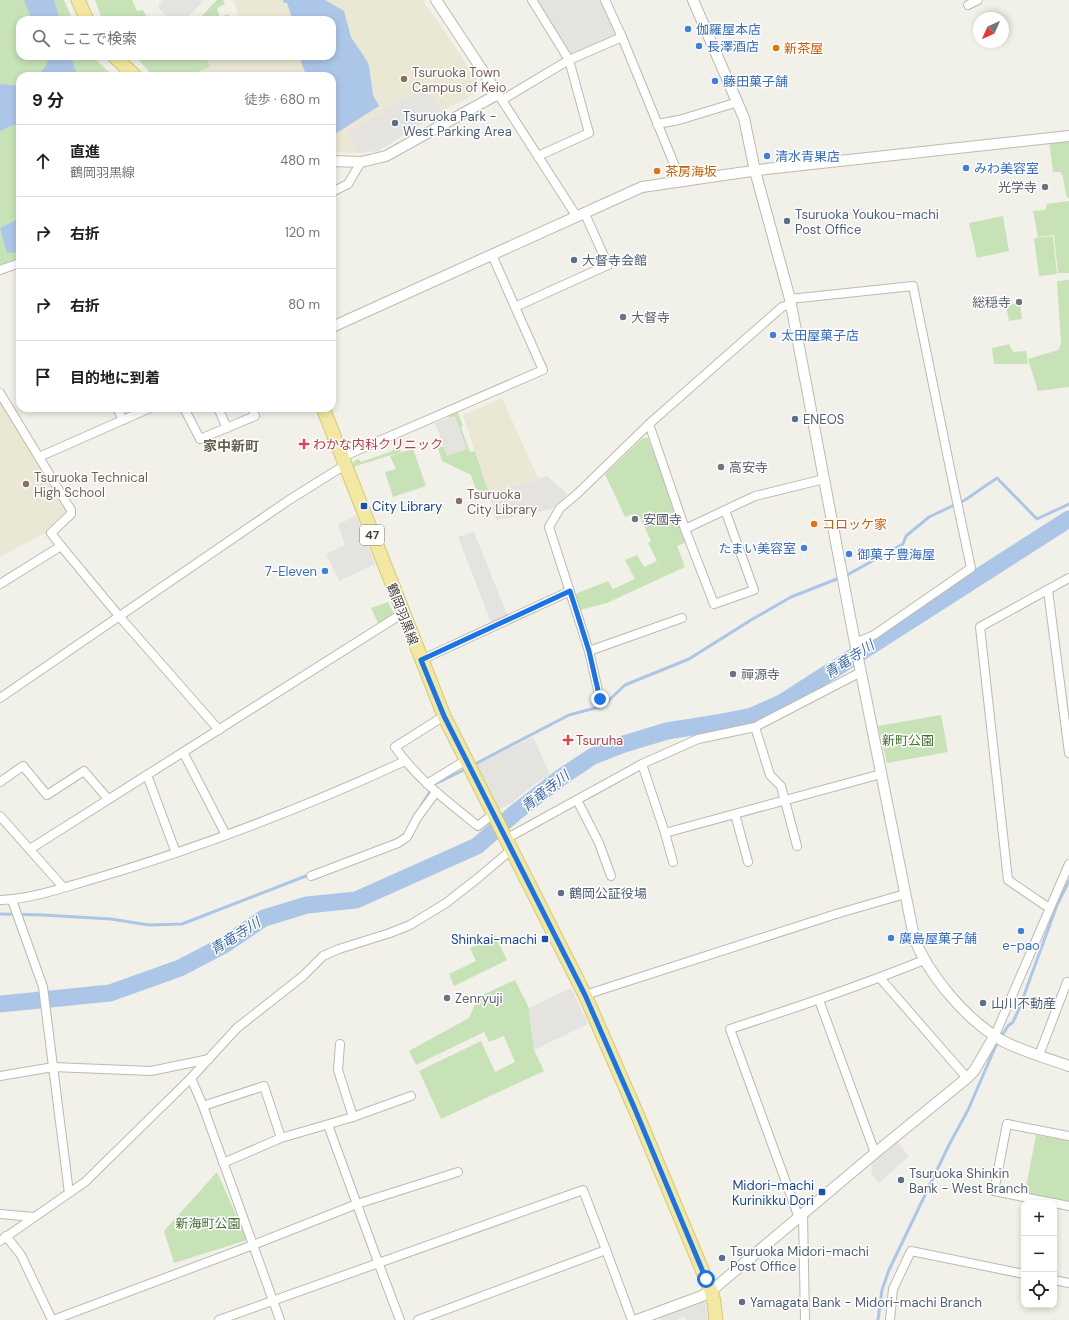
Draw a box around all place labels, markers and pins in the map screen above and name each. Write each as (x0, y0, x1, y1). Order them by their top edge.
place label: 伽羅屋本店 (696, 21, 761, 38)
marker: 伽羅屋本店 (683, 24, 693, 34)
place label: 長澤酒店 (707, 38, 759, 55)
place label: 新茶屋 (784, 40, 823, 57)
marker: 長澤酒店 (694, 41, 704, 51)
marker: 新茶屋 (771, 43, 781, 53)
place label: Tsuruoka Town Campus of Keio (412, 64, 507, 96)
place label: 藤田菓子舗 (723, 73, 788, 90)
marker: Tsuruoka Town Campus of Keio (399, 74, 409, 84)
marker: 藤田菓子舗 (710, 76, 720, 86)
place label: Tsuruoka Park - West Parking Area (403, 108, 512, 140)
marker: Tsuruoka Park - West Parking Area (390, 118, 400, 128)
place label: 清水青果店 (775, 148, 840, 165)
marker: 清水青果店 (762, 151, 772, 161)
place label: みわ美容室 (974, 160, 1039, 177)
place label: 茶房海坂 (665, 163, 717, 180)
marker: みわ美容室 (961, 163, 971, 173)
marker: 茶房海坂 (652, 166, 662, 176)
place label: 光学寺 (998, 179, 1037, 196)
marker: 光学寺 (1040, 182, 1050, 192)
place label: Tsuruoka Youkou-machi Post Office (795, 206, 939, 238)
marker: Tsuruoka Youkou-machi Post Office (782, 216, 792, 226)
place label: 大督寺会館 (582, 252, 647, 269)
marker: 大督寺会館 (569, 255, 579, 265)
place label: 総穏寺 (972, 294, 1011, 311)
marker: 総穏寺 (1014, 297, 1024, 307)
place label: 大督寺 (631, 309, 670, 326)
marker: 大督寺 (618, 312, 628, 322)
place label: 太田屋菓子店 (781, 327, 859, 344)
marker: 太田屋菓子店 (768, 330, 778, 340)
place label: ENEOS (803, 411, 844, 428)
marker: ENEOS (790, 414, 800, 424)
place label: わかな内科クリニック (313, 436, 443, 453)
marker: わかな内科クリニック (298, 438, 310, 450)
place label: 高安寺 (729, 459, 768, 476)
marker: 高安寺 (716, 462, 726, 472)
place label: Tsuruoka Technical High School (34, 469, 148, 501)
marker: Tsuruoka Technical High School (21, 479, 31, 489)
place label: Tsuruoka City Library (467, 486, 537, 518)
marker: Tsuruoka City Library (454, 496, 464, 506)
place label: City Library (372, 498, 442, 515)
marker: City Library (359, 501, 369, 511)
place label: 安國寺 (643, 511, 682, 528)
marker: 安國寺 (630, 514, 640, 524)
place label: コロッケ家 (822, 516, 887, 533)
marker: コロッケ家 (809, 519, 819, 529)
place label: たまい美容室 (718, 540, 796, 557)
marker: たまい美容室 (799, 543, 809, 553)
place label: 御菓子豊海屋 (857, 546, 935, 563)
marker: 御菓子豊海屋 (844, 549, 854, 559)
place label: 7-Eleven (265, 563, 317, 580)
marker: 7-Eleven (320, 566, 330, 576)
place label: 禪源寺 (741, 666, 780, 683)
marker: 禪源寺 (728, 669, 738, 679)
place label: Tsuruha (576, 732, 623, 749)
marker: Tsuruha (563, 735, 573, 745)
place label: 鶴岡公証役場 (569, 885, 647, 902)
marker: 鶴岡公証役場 (556, 888, 566, 898)
marker: e-pao (1016, 926, 1026, 936)
place label: 廣島屋菓子舗 (899, 930, 977, 947)
place label: Shinkai-machi (451, 931, 537, 948)
marker: 廣島屋菓子舗 (886, 933, 896, 943)
marker: Shinkai-machi (540, 934, 550, 944)
place label: e-pao (1002, 937, 1040, 954)
place label: Zenryuji (455, 990, 503, 1007)
marker: Zenryuji (442, 993, 452, 1003)
place label: 山川不動産 (991, 995, 1056, 1012)
marker: 山川不動産 (978, 998, 988, 1008)
place label: Tsuruoka Shinkin Bank - West Branch (909, 1165, 1028, 1197)
marker: Tsuruoka Shinkin Bank - West Branch (896, 1175, 906, 1185)
place label: Midori-machi Kurinikku Dori (732, 1177, 814, 1209)
marker: Midori-machi Kurinikku Dori (817, 1187, 827, 1197)
place label: Tsuruoka Midori-machi Post Office (730, 1243, 869, 1275)
marker: Tsuruoka Midori-machi Post Office (717, 1253, 727, 1263)
place label: Yamagata Bank - Midori-machi Branch (750, 1294, 982, 1311)
marker: Yamagata Bank - Midori-machi Branch (737, 1297, 747, 1307)

